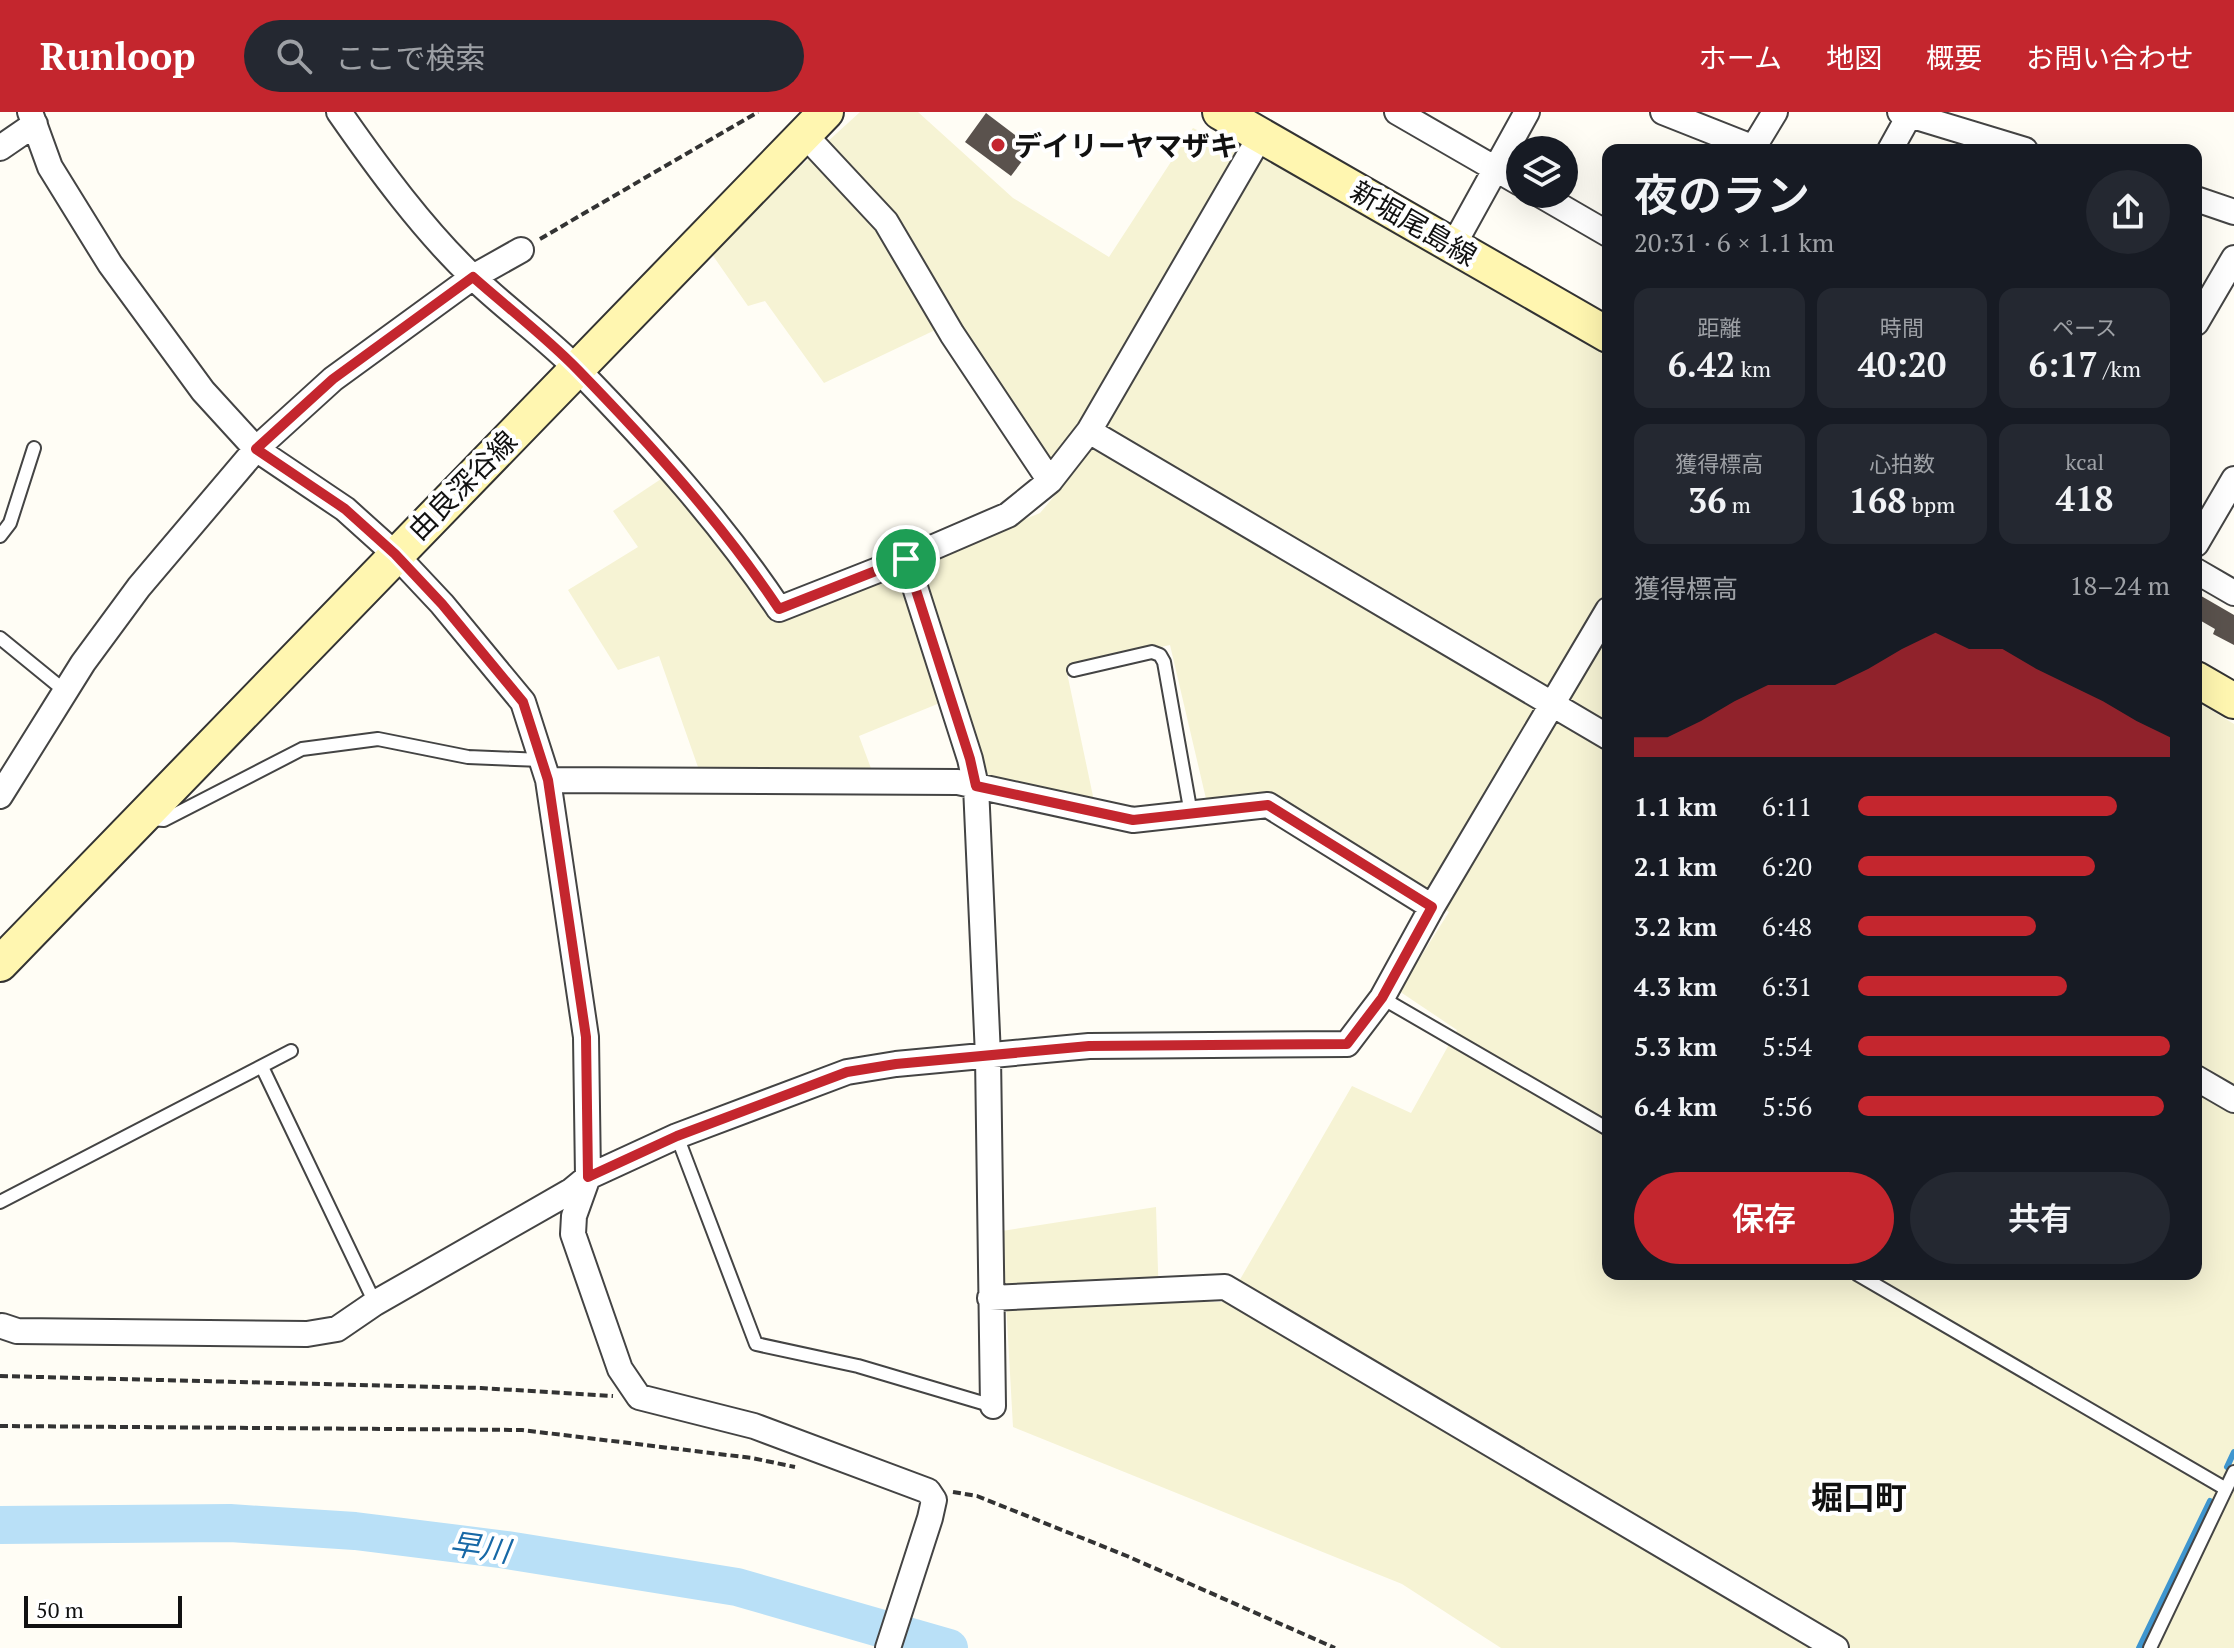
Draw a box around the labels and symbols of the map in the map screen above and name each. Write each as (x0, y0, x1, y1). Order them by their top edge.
place label: デイリーヤマザキ (1014, 127, 1238, 164)
marker: デイリーヤマザキ (989, 136, 1007, 154)
street label: 新堀尾島線 (1344, 172, 1484, 274)
street label: 由良深谷線 (399, 422, 525, 548)
pin (872, 525, 940, 593)
district label: 堀口町 (1811, 1476, 1907, 1518)
water label: 早川 (448, 1523, 515, 1571)
scale bar (24, 1592, 182, 1628)

